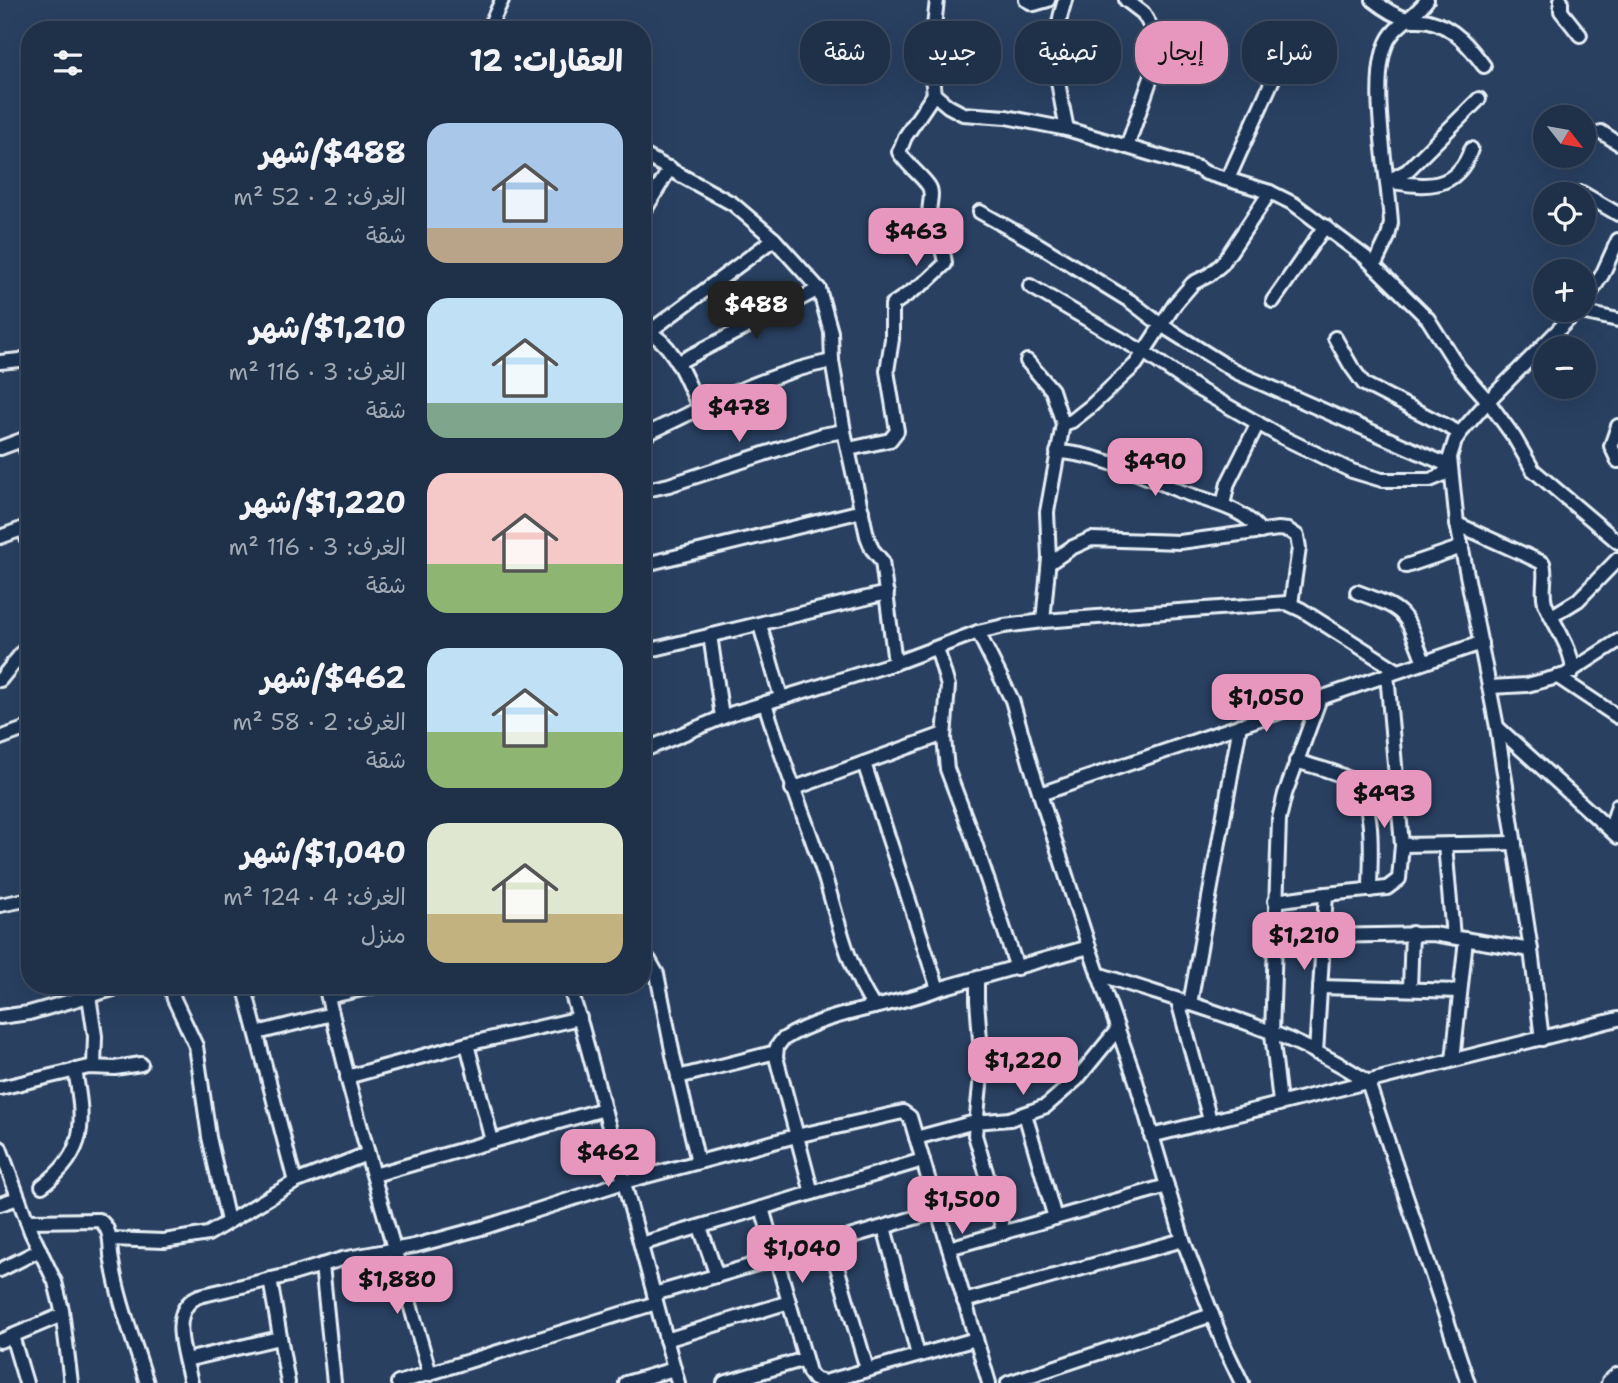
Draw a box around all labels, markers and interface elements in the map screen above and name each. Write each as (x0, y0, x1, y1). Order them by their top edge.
chip: شقة (800, 21, 890, 84)
chip: جديد (904, 21, 1001, 84)
chip: تصفية (1015, 21, 1121, 84)
chip: إيجار (1135, 21, 1228, 84)
chip: شراء (1242, 21, 1337, 84)
text: العقارات: 12 (469, 40, 623, 81)
icon: filters (49, 44, 87, 82)
north arrow (1533, 105, 1596, 168)
map controls (1533, 105, 1596, 399)
text: $488/شهر (260, 132, 406, 173)
icon: home (483, 151, 567, 235)
text: الغرف: 2 · 52 m² (233, 182, 406, 212)
button: locate (1533, 182, 1596, 245)
pin: $463 (875, 208, 957, 268)
text: $463 (884, 216, 948, 246)
text: شقة (366, 220, 406, 250)
button: + (1533, 259, 1596, 322)
pin: $488 (715, 282, 797, 341)
text: $488 (724, 289, 788, 319)
text: $1,210/شهر (250, 307, 406, 348)
icon: home (483, 326, 567, 410)
button: − (1533, 336, 1596, 399)
text: الغرف: 3 · 116 m² (228, 357, 406, 387)
pin: $478 (698, 384, 780, 444)
text: $478 (708, 392, 770, 422)
text: شقة (366, 395, 406, 425)
pin: $490 (1114, 438, 1196, 498)
text: $490 (1123, 446, 1187, 476)
text: $1,220/شهر (241, 482, 406, 523)
icon: home (483, 501, 567, 585)
text: الغرف: 3 · 116 m² (228, 532, 406, 562)
text: شقة (366, 570, 406, 600)
text: $462/شهر (261, 657, 406, 698)
pin: $1,050 (1209, 674, 1323, 734)
icon: home (483, 676, 567, 760)
text: $1,050 (1228, 682, 1304, 712)
text: الغرف: 2 · 58 m² (232, 707, 406, 737)
text: شقة (366, 745, 406, 775)
pin: $493 (1343, 770, 1425, 830)
text: $493 (1352, 778, 1416, 808)
text: $1,040/شهر (241, 832, 406, 873)
icon: home (483, 851, 567, 935)
text: الغرف: 4 · 124 m² (223, 882, 406, 912)
pin: $1,210 (1247, 912, 1361, 972)
text: منزل (361, 920, 406, 950)
text: $1,210 (1268, 920, 1340, 950)
pin: $1,220 (966, 1038, 1080, 1097)
text: $1,220 (984, 1045, 1062, 1075)
pin: $462 (567, 1130, 649, 1189)
text: $462 (576, 1137, 640, 1167)
pin: $1,500 (905, 1176, 1019, 1236)
text: $1,500 (923, 1184, 1001, 1214)
pin: $1,040 (745, 1226, 859, 1285)
text: $1,040 (763, 1233, 841, 1263)
pin: $1,880 (340, 1256, 454, 1316)
text: $1,880 (358, 1264, 436, 1294)

